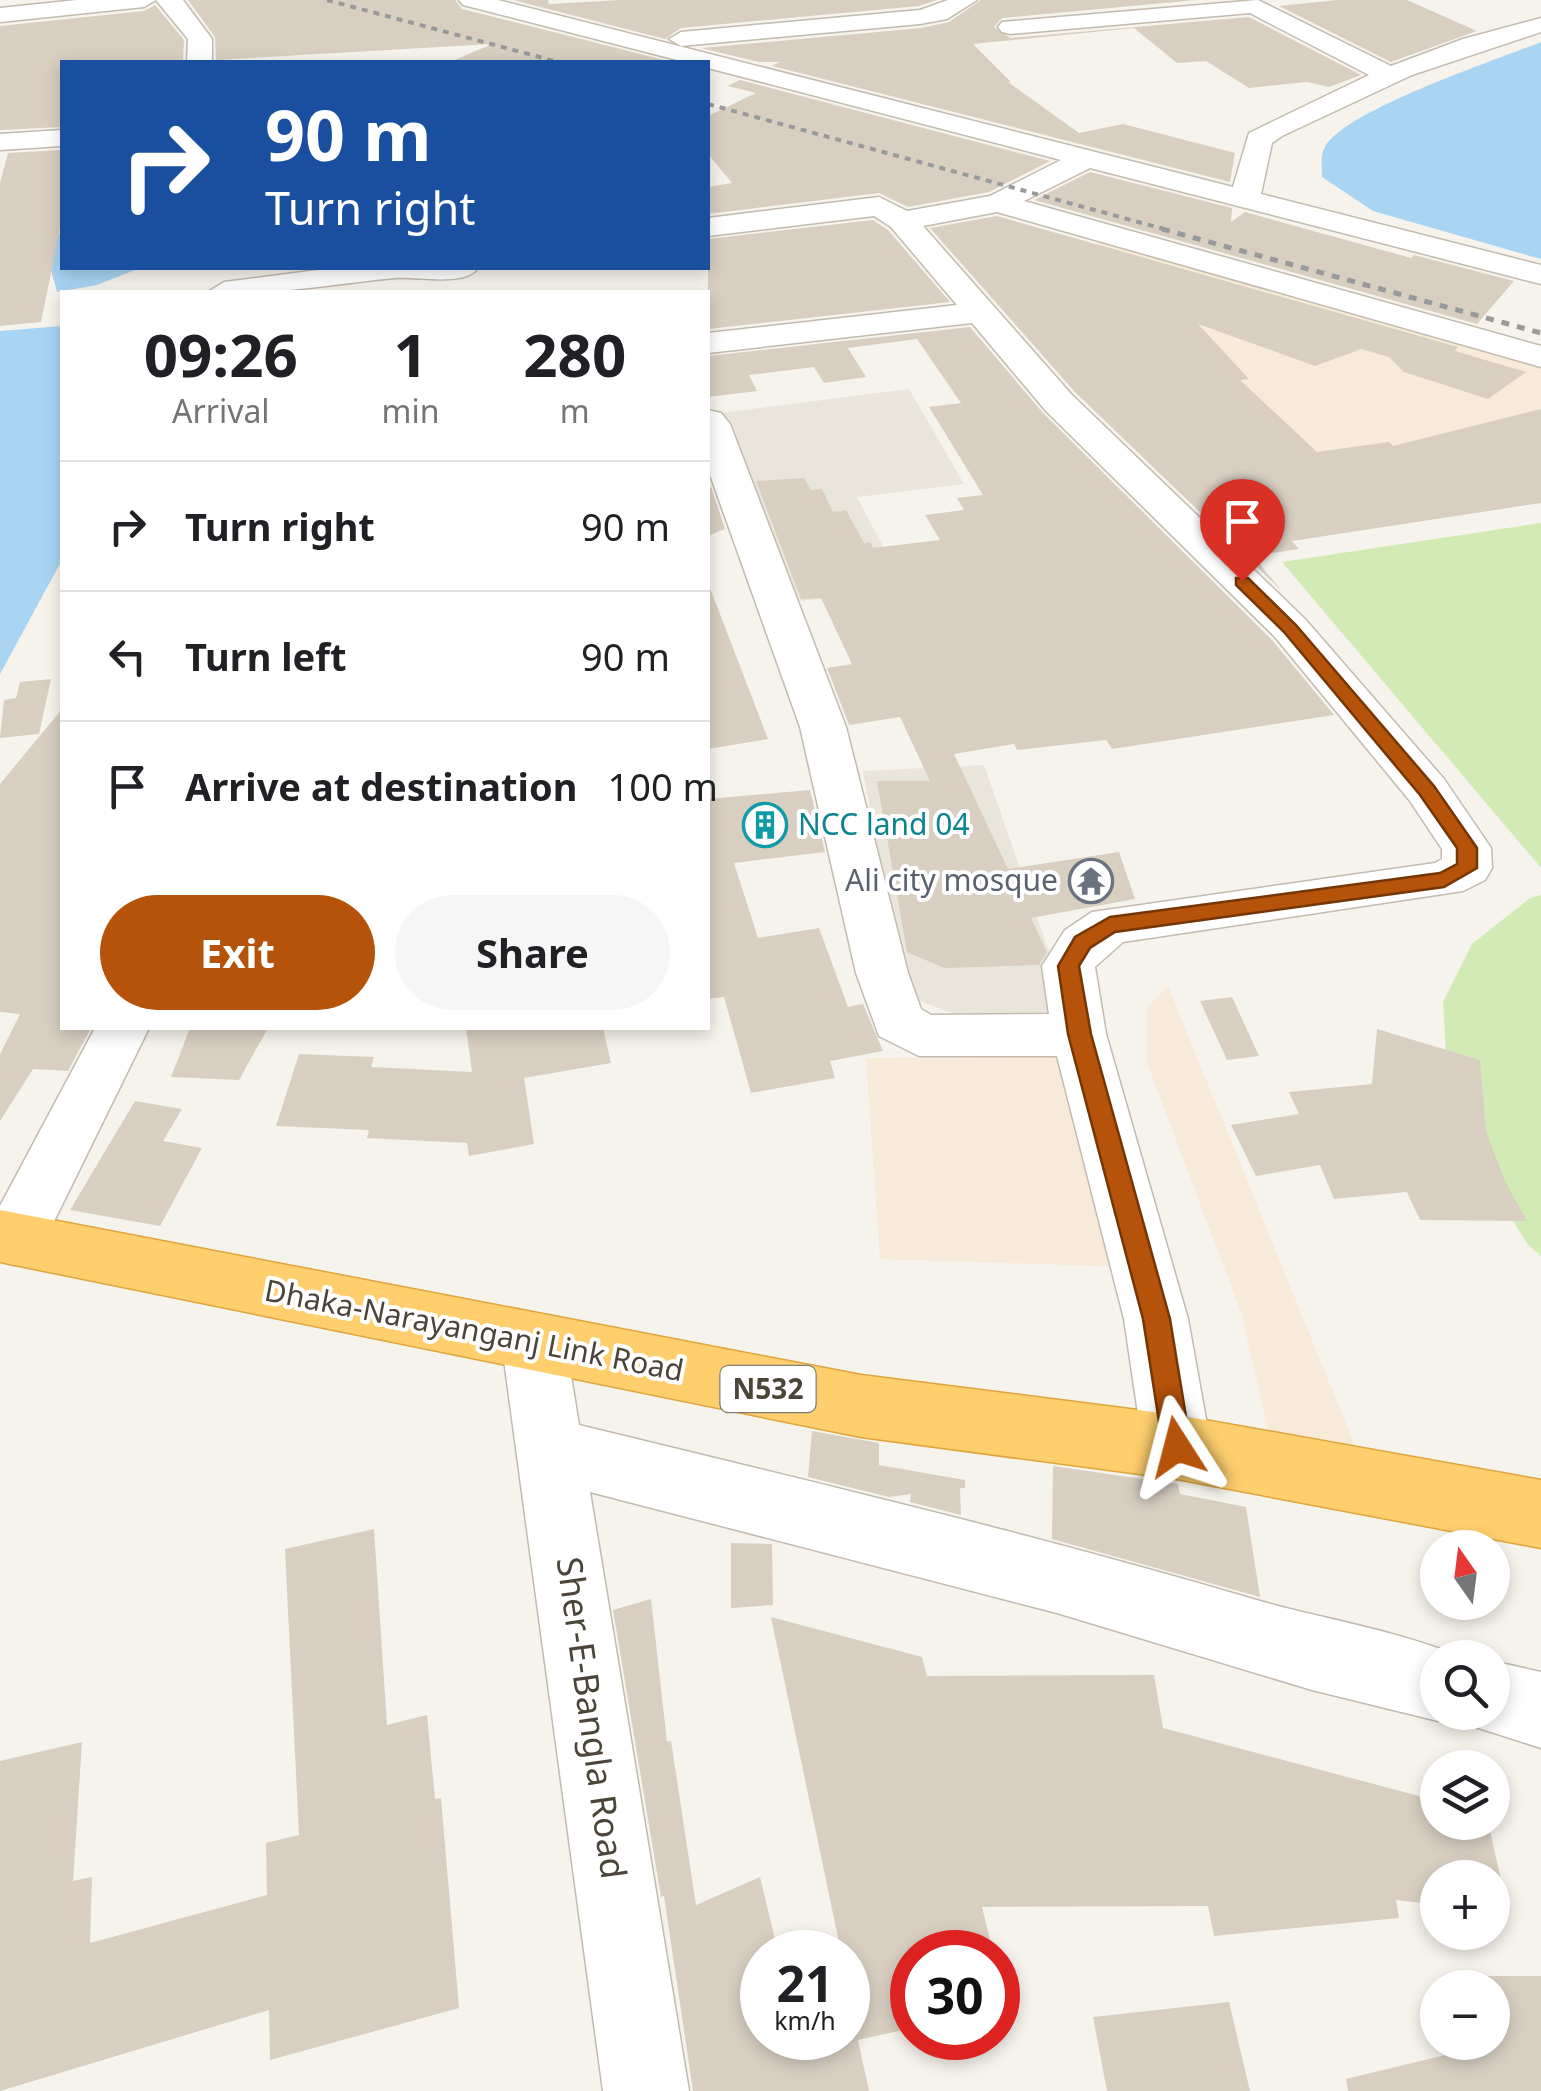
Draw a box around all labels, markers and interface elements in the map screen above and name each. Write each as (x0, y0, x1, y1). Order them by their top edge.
text: 90 m (265, 86, 432, 182)
icon: right (100, 100, 230, 230)
text: Turn right (265, 177, 476, 238)
text: 09:26 (144, 313, 298, 395)
text: 1 (393, 313, 428, 395)
text: 280 (523, 313, 626, 395)
text: Arrival (172, 389, 270, 432)
text: min (382, 389, 440, 432)
text: m (560, 389, 590, 432)
pin (1200, 479, 1285, 582)
icon: arrive (1215, 494, 1270, 549)
icon: right (100, 499, 155, 554)
text: Turn right (185, 500, 375, 552)
text: 90 m (581, 500, 670, 552)
icon: left (100, 629, 155, 684)
text: Turn left (185, 630, 347, 682)
text: 90 m (581, 630, 670, 682)
icon: arrive (100, 759, 155, 814)
text: Arrive at destination (185, 760, 577, 812)
text: 100 m (607, 760, 718, 812)
building icon: NCC land 04 (742, 802, 788, 848)
place label: NCC land 04 (798, 803, 970, 844)
temple icon: Ali city mosque (1068, 858, 1114, 904)
place label: Ali city mosque (845, 859, 1058, 900)
button: Exit (100, 895, 375, 1010)
button: Share (395, 895, 670, 1010)
street label: Dhaka-Narayanganj Link Road (261, 1269, 687, 1390)
road number: N532 (720, 1366, 816, 1412)
position arrow (1125, 1395, 1229, 1499)
north arrow (1420, 1530, 1510, 1620)
map controls (1420, 1530, 1510, 2060)
street label: Sher-E-Bangla Road (547, 1554, 638, 1882)
button: search (1420, 1640, 1510, 1730)
button: layers (1420, 1750, 1510, 1840)
button: + (1420, 1860, 1510, 1950)
speed limit sign: 30 (890, 1930, 1020, 2060)
text: 21 (776, 1949, 834, 2017)
button: − (1420, 1970, 1510, 2060)
text: km/h (774, 2003, 836, 2037)

